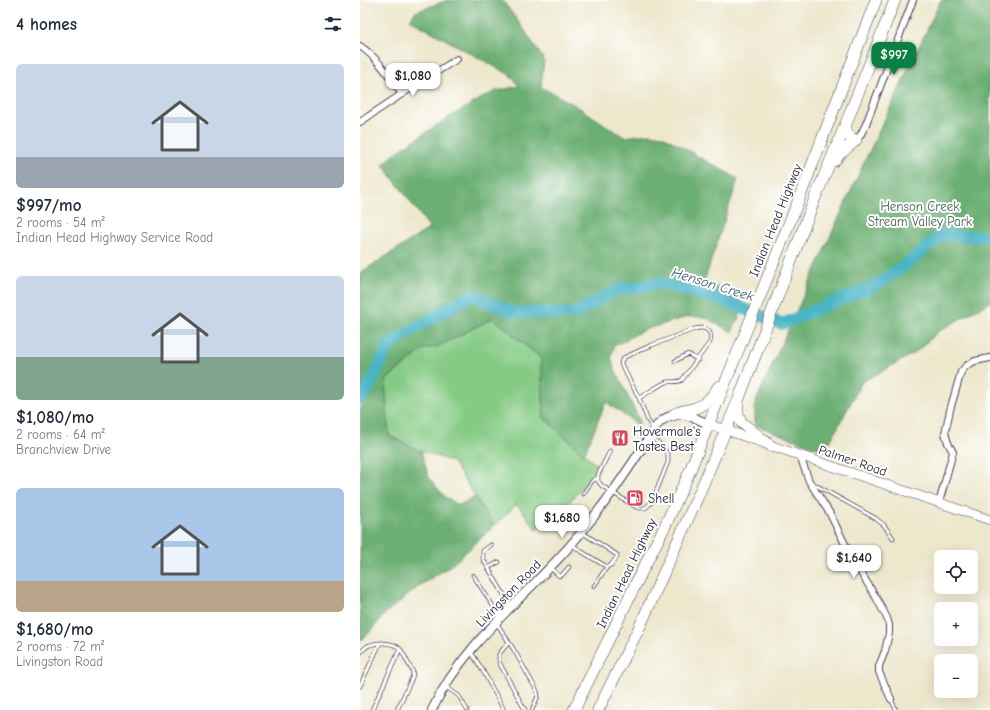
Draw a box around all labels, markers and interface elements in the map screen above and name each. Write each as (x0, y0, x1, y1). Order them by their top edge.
icon: filters (322, 13, 344, 35)
text: 4 homes (16, 15, 77, 34)
pin: $997 (870, 42, 918, 76)
text: $997 (880, 47, 908, 62)
pin: $1,080 (380, 63, 446, 97)
text: $1,080 (395, 68, 431, 83)
icon: home (144, 90, 216, 162)
street label: Indian Head Highway (746, 161, 805, 279)
text: $997/mo (16, 196, 81, 215)
park label: Henson Creek Stream Valley Park (868, 199, 973, 229)
text: 2 rooms · 54 m² (16, 215, 105, 230)
text: Indian Head Highway Service Road (16, 230, 213, 245)
water label: Henson Creek (670, 264, 756, 305)
icon: home (144, 302, 216, 374)
text: $1,080/mo (16, 408, 94, 427)
place label: Hovermale's Tastes Best (633, 424, 701, 454)
text: 2 rooms · 64 m² (16, 427, 105, 442)
restaurant icon: Hovermale's Tastes Best (610, 428, 630, 448)
text: Branchview Drive (16, 442, 111, 457)
street label: Palmer Road (817, 442, 889, 479)
fuel station icon: Shell (625, 488, 645, 508)
place label: Shell (648, 491, 674, 506)
pin: $1,680 (529, 505, 595, 539)
text: $1,680 (544, 510, 580, 525)
icon: home (144, 514, 216, 586)
street label: Indian Head Highway (593, 516, 660, 631)
pin: $1,640 (821, 545, 887, 579)
text: $1,640 (836, 550, 872, 565)
map controls (934, 550, 978, 698)
button: locate (934, 550, 978, 594)
street label: Livingston Road (473, 557, 544, 630)
button: + (934, 602, 978, 646)
text: $1,680/mo (16, 620, 93, 639)
text: 2 rooms · 72 m² (16, 639, 104, 654)
text: Livingston Road (16, 654, 103, 669)
button: − (934, 654, 978, 698)

